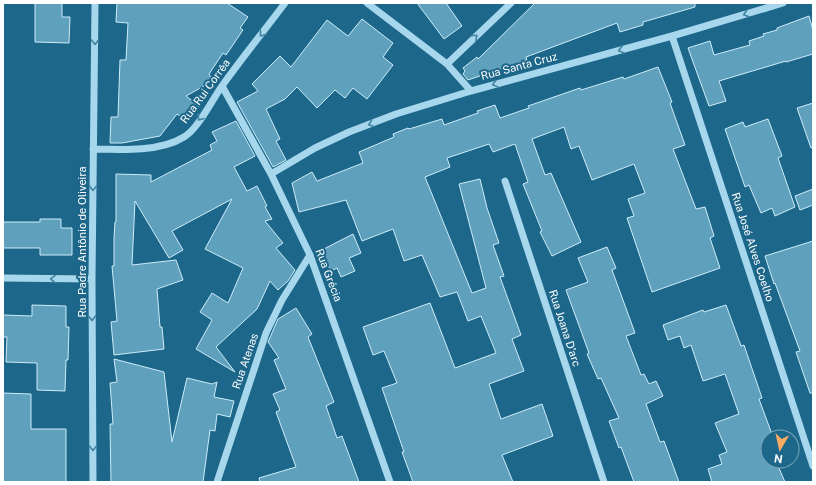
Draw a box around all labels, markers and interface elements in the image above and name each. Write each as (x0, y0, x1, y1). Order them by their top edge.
one-way arrow (742, 9, 749, 18)
one-way arrow (259, 30, 266, 37)
one-way arrow (470, 34, 478, 42)
one-way arrow (91, 39, 99, 45)
one-way arrow (617, 45, 624, 54)
street label: Rua Santa Cruz (480, 50, 558, 82)
street label: Rua Rui Corrêa (178, 57, 232, 125)
one-way arrow (492, 80, 499, 88)
one-way arrow (198, 114, 205, 121)
one-way arrow (368, 119, 375, 127)
street label: Rua Padre Antônio de Oliveira (76, 166, 88, 318)
one-way arrow (89, 185, 97, 191)
street label: Rua José Alves Coelho (730, 191, 776, 303)
street label: Rua Grécia (313, 247, 345, 303)
one-way arrow (50, 274, 56, 283)
street label: Rua Joana D'arc (547, 288, 583, 368)
one-way arrow (88, 315, 96, 321)
street label: Rua Atenas (230, 331, 260, 390)
north arrow (760, 429, 800, 469)
one-way arrow (89, 445, 97, 451)
text: N (773, 452, 784, 465)

